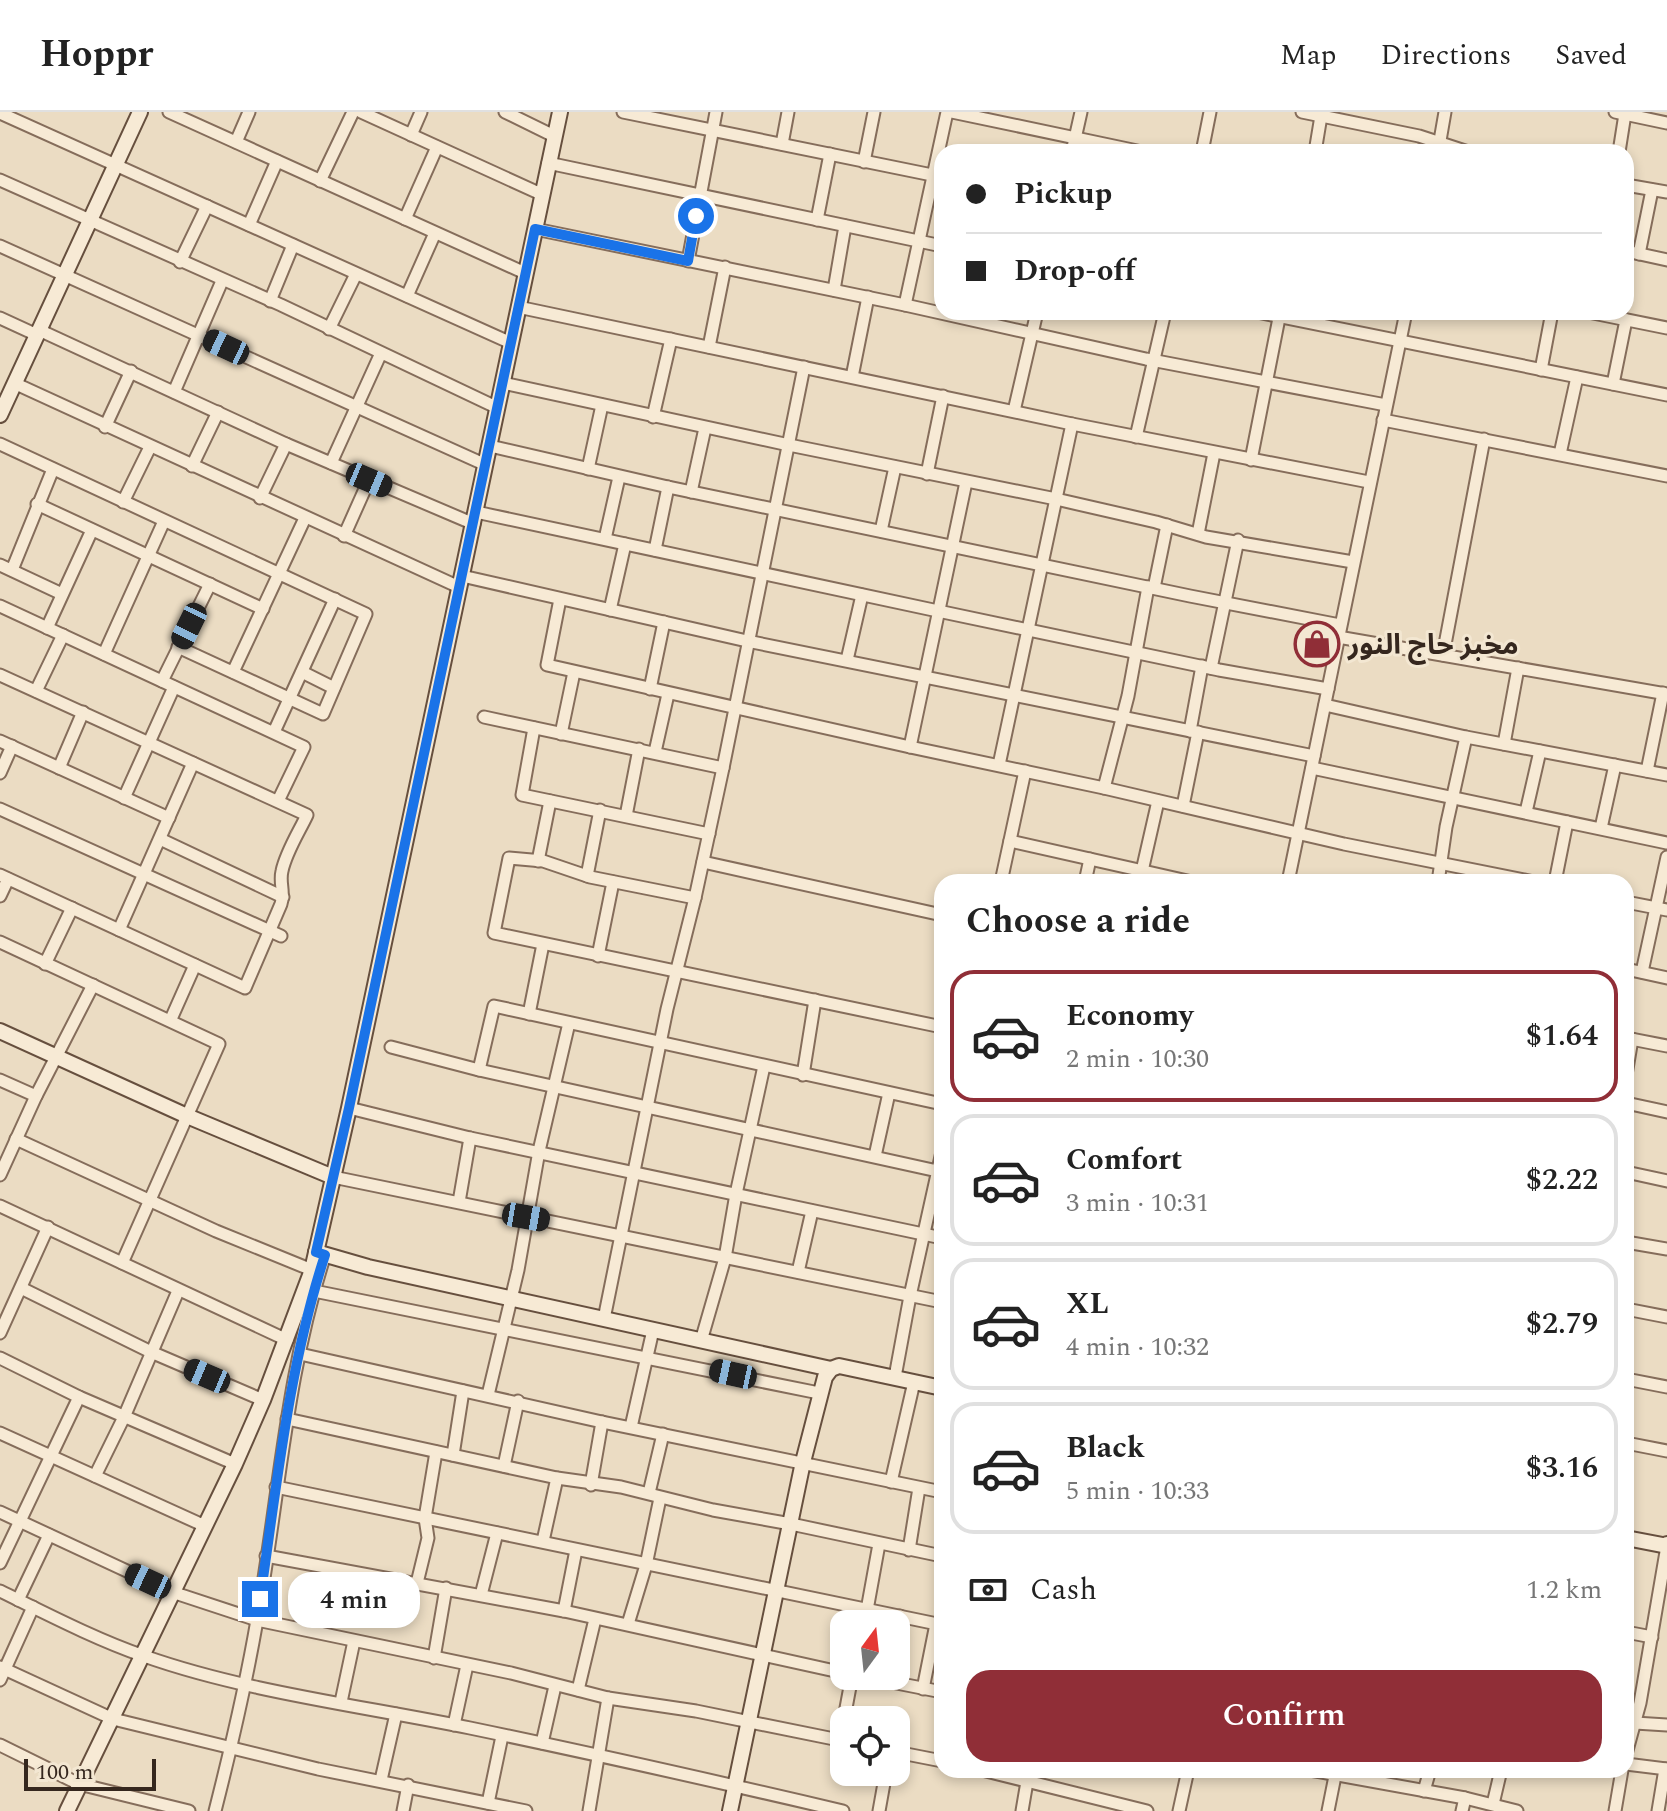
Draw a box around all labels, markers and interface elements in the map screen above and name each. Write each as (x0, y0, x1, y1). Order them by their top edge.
text: Hoppr (40, 26, 153, 84)
text: Map (1280, 34, 1337, 77)
text: Directions (1381, 34, 1511, 77)
text: Saved (1555, 34, 1627, 77)
text: Pickup (1014, 171, 1112, 217)
route start (678, 198, 714, 234)
text: Drop-off (1014, 248, 1135, 294)
car (199, 326, 253, 368)
car (342, 460, 396, 500)
car (168, 599, 210, 653)
shop icon: مخبز حاج النور (1293, 620, 1341, 668)
place label: مخبز حاج النور (1347, 624, 1519, 667)
text: Choose a ride (966, 894, 1190, 949)
text: Economy (1066, 993, 1193, 1039)
icon: car (970, 1000, 1042, 1072)
text: $1.64 (1526, 1013, 1598, 1059)
text: 2 min · 10:30 (1066, 1039, 1209, 1079)
text: Comfort (1066, 1137, 1182, 1183)
icon: car (970, 1144, 1042, 1216)
text: $2.22 (1526, 1157, 1598, 1203)
text: 3 min · 10:31 (1066, 1183, 1209, 1223)
car (500, 1201, 552, 1233)
text: XL (1066, 1281, 1109, 1327)
icon: car (970, 1288, 1042, 1360)
text: $2.79 (1526, 1301, 1598, 1347)
text: 4 min · 10:32 (1066, 1327, 1209, 1367)
car (180, 1356, 234, 1396)
car (707, 1357, 759, 1391)
text: Black (1066, 1425, 1145, 1471)
icon: car (970, 1432, 1042, 1504)
text: $3.16 (1526, 1445, 1598, 1491)
text: 5 min · 10:33 (1066, 1471, 1209, 1511)
car (121, 1560, 175, 1602)
text: Cash (1030, 1567, 1097, 1613)
icon: cash (966, 1568, 1010, 1612)
text: 1.2 km (1526, 1570, 1602, 1610)
callout: 4 min (288, 1571, 420, 1627)
text: 4 min (320, 1580, 388, 1620)
route end (242, 1581, 278, 1617)
north arrow (830, 1610, 910, 1690)
map controls (830, 1610, 910, 1786)
button: Confirm (966, 1670, 1602, 1762)
button: locate (830, 1706, 910, 1786)
scale bar (24, 1755, 156, 1791)
text: 100 m (36, 1756, 93, 1789)

